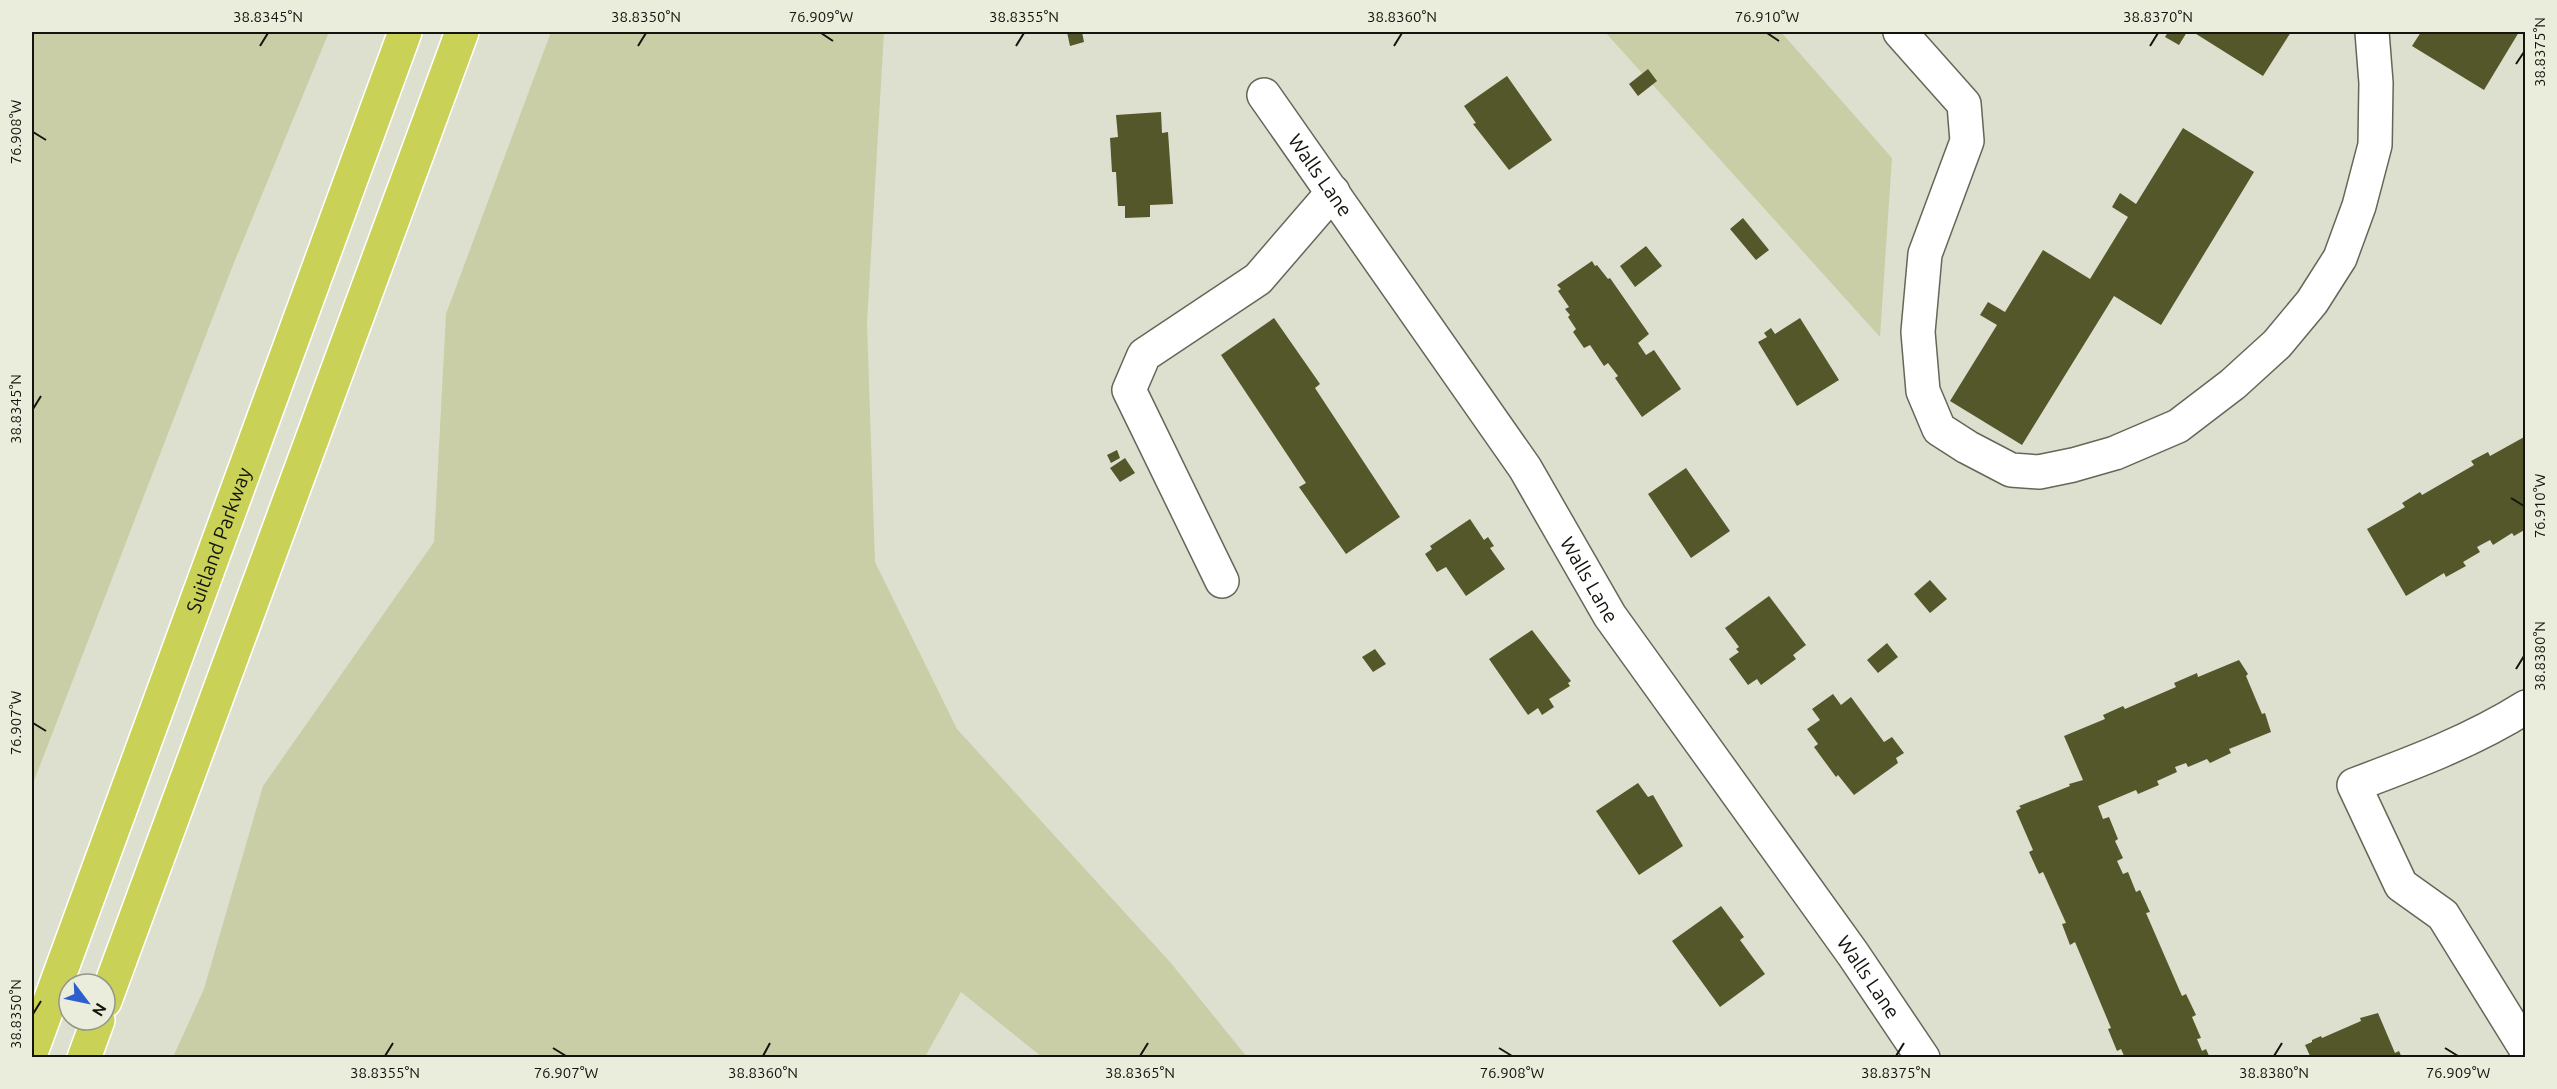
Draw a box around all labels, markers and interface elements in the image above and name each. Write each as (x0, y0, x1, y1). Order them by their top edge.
text: 38.8345°N (233, 8, 303, 25)
text: 38.8350°N (611, 8, 681, 25)
text: 76.909°W (789, 8, 853, 25)
text: 38.8355°N (989, 8, 1059, 25)
text: 38.8360°N (1367, 8, 1437, 25)
text: 76.910°W (1735, 8, 1799, 25)
text: 38.8370°N (2123, 8, 2193, 25)
text: 38.8375°N (2531, 17, 2548, 87)
text: 76.908°W (7, 100, 24, 164)
street label: Walls Lane (1284, 129, 1357, 221)
text: 38.8345°N (7, 374, 24, 444)
street label: Suitland Parkway (181, 464, 256, 616)
text: 76.910°W (2531, 474, 2548, 538)
street label: Walls Lane (1556, 532, 1623, 627)
text: 38.8380°N (2531, 621, 2548, 691)
text: 76.907°W (7, 691, 24, 755)
street label: Walls Lane (1833, 931, 1905, 1023)
north arrow (57, 972, 117, 1032)
text: 38.8350°N (7, 979, 24, 1049)
text: N (89, 1000, 111, 1020)
text: 38.8355°N (350, 1064, 420, 1081)
text: 76.907°W (534, 1064, 598, 1081)
text: 38.8360°N (728, 1064, 798, 1081)
text: 38.8365°N (1105, 1064, 1175, 1081)
text: 76.908°W (1480, 1064, 1544, 1081)
text: 38.8375°N (1861, 1064, 1931, 1081)
text: 38.8380°N (2239, 1064, 2309, 1081)
text: 76.909°W (2426, 1064, 2490, 1081)

